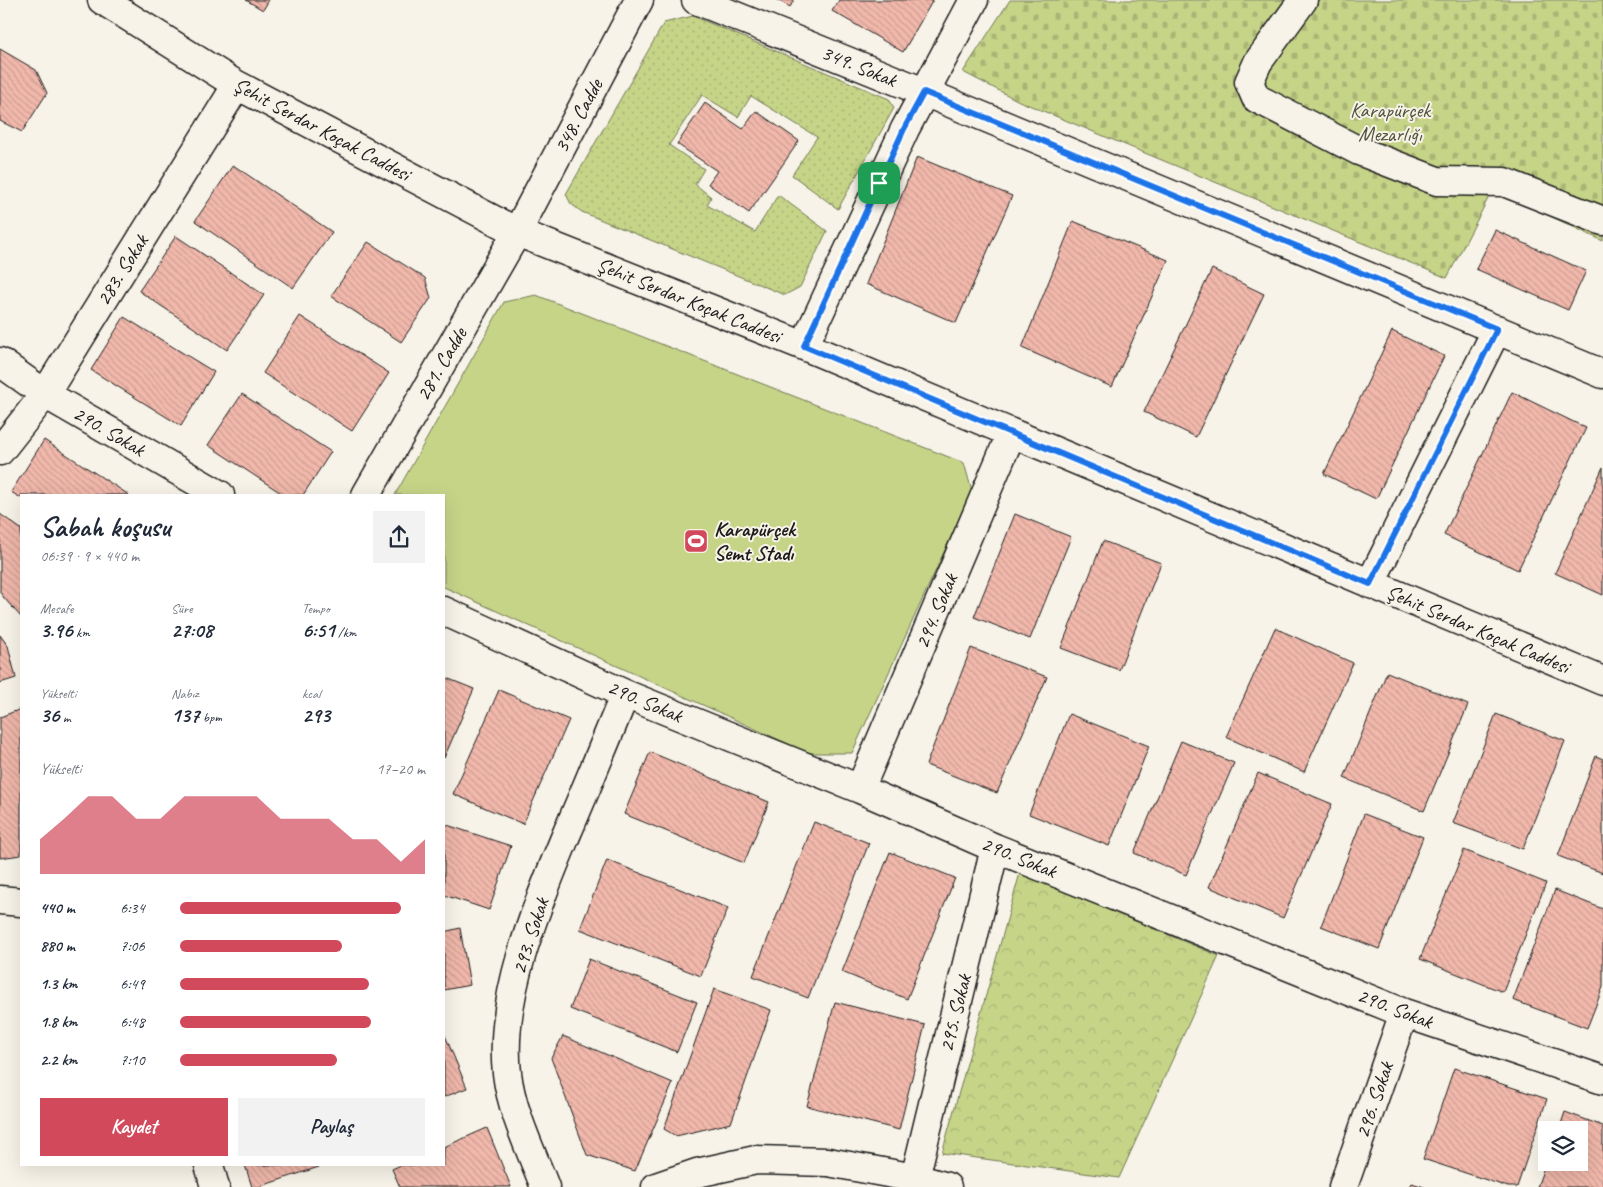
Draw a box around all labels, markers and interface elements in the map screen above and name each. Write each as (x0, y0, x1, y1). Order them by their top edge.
street label: 349. Sokak (818, 39, 902, 93)
street label: Şehit Serdar Koçak Caddesi (229, 71, 418, 188)
street label: 348. Cadde (548, 74, 609, 157)
park label: Karapürçek Mezarlığı (1350, 97, 1432, 147)
pin (858, 162, 900, 204)
icon: arrive (865, 169, 893, 197)
street label: 283. Sokak (90, 229, 155, 310)
street label: Şehit Serdar Koçak Caddesi (593, 251, 788, 350)
street label: 281. Cadde (410, 322, 473, 405)
street label: 290. Sokak (68, 400, 151, 463)
text: Sabah koşusu (40, 509, 170, 544)
button: share (373, 511, 425, 563)
place label: Karapürçek Semt Stadı (714, 516, 797, 566)
sports icon: Karapürçek Semt Stadı (683, 528, 709, 554)
text: 06:39 · 9 × 440 m (40, 546, 139, 566)
street label: 294. Sokak (909, 568, 964, 652)
street label: Şehit Serdar Koçak Caddesi (1382, 579, 1576, 681)
text: Mesafe (40, 600, 74, 617)
text: Süre (171, 600, 193, 617)
text: Tempo (302, 600, 330, 617)
text: 3.96 (40, 617, 73, 643)
text: 27:08 (171, 617, 213, 643)
text: 6:51 (302, 617, 335, 643)
text: km (73, 624, 90, 641)
text: /km (335, 624, 356, 641)
street label: 290. Sokak (604, 674, 688, 729)
text: Yükselti (40, 685, 76, 702)
text: Nabız (171, 685, 199, 702)
text: kcal (302, 685, 321, 702)
text: 36 (40, 702, 59, 728)
text: 137 (171, 702, 199, 728)
text: 293 (302, 702, 330, 728)
text: m (59, 709, 71, 726)
text: bpm (199, 709, 222, 726)
text: Yükselti (40, 759, 81, 779)
text: 17–20 m (376, 759, 425, 779)
street label: 290. Sokak (978, 830, 1062, 884)
street label: 293. Sokak (505, 893, 555, 977)
text: 440 m (40, 898, 75, 918)
text: 6:34 (120, 898, 145, 918)
text: 880 m (40, 936, 75, 956)
text: 7:06 (120, 936, 145, 956)
street label: 295. Sokak (933, 970, 977, 1054)
text: 1.3 km (40, 974, 77, 994)
text: 6:49 (120, 974, 145, 994)
street label: 290. Sokak (1354, 982, 1438, 1035)
text: 1.8 km (40, 1012, 77, 1032)
text: 6:48 (120, 1012, 145, 1032)
text: 2.2 km (40, 1050, 77, 1070)
text: 7:10 (120, 1050, 145, 1070)
street label: 296. Sokak (1349, 1057, 1400, 1141)
button: Kaydet (40, 1098, 228, 1156)
button: Paylaş (238, 1098, 425, 1156)
map controls (1538, 1121, 1588, 1171)
button: layers (1538, 1121, 1588, 1171)

